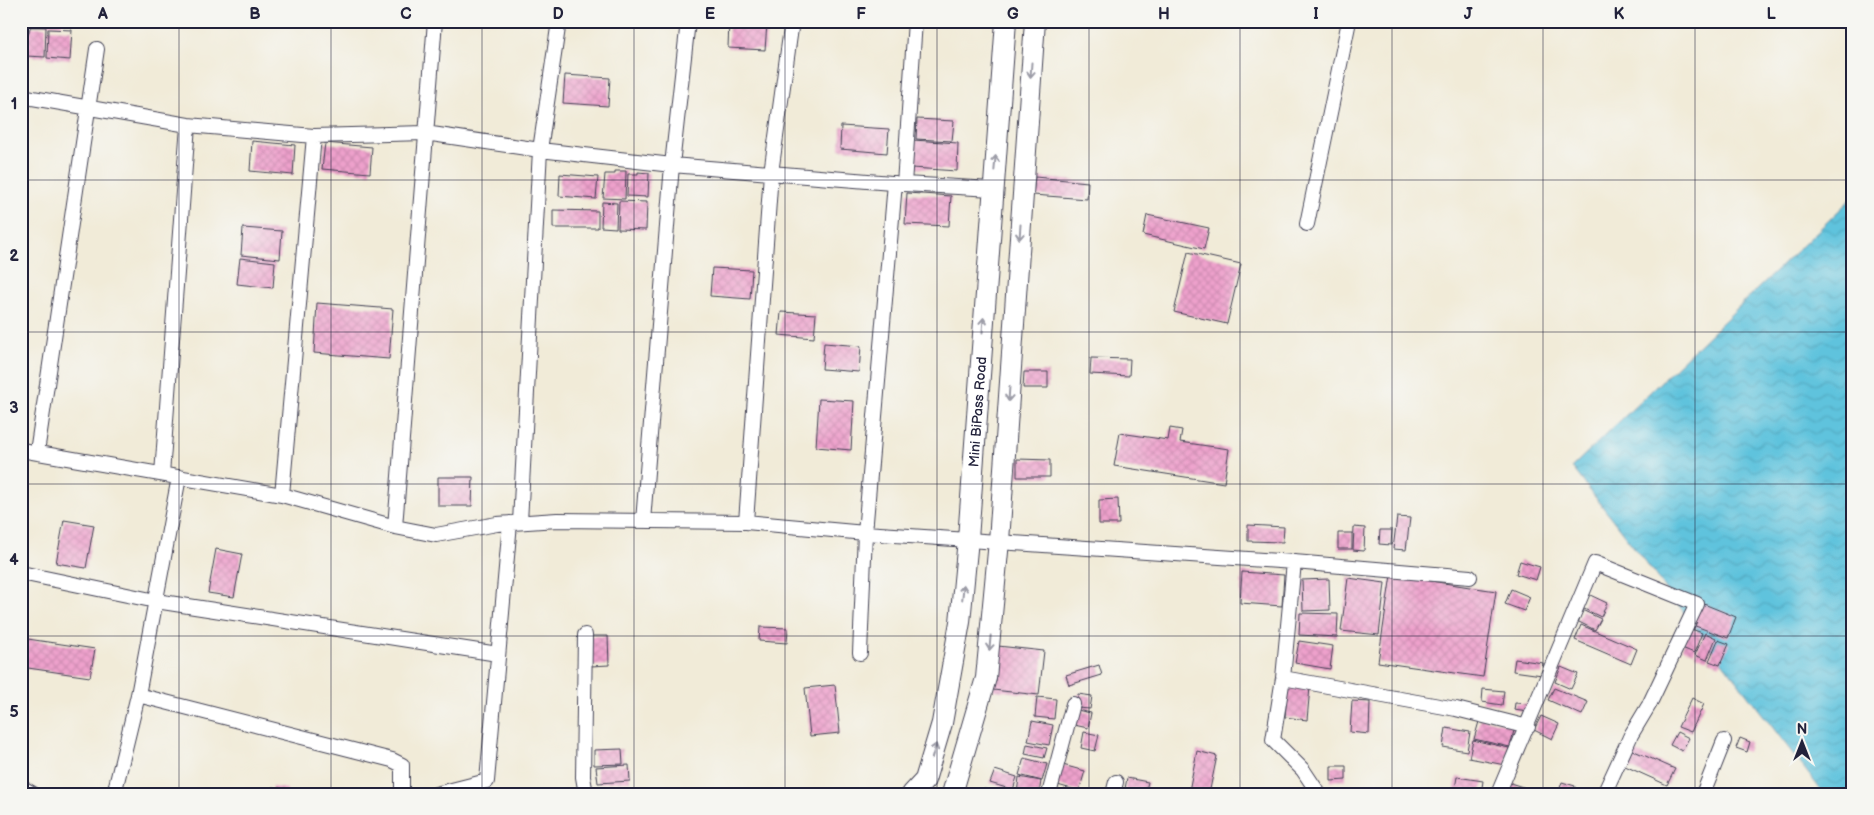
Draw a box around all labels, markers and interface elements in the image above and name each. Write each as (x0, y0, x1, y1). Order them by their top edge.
text: A (97, 5, 108, 24)
text: B (249, 5, 261, 24)
text: C (400, 5, 412, 24)
text: D (552, 5, 564, 24)
text: E (705, 5, 715, 24)
text: F (856, 5, 866, 24)
text: G (1007, 5, 1019, 24)
text: H (1158, 5, 1170, 24)
text: I (1313, 5, 1319, 24)
text: J (1464, 5, 1473, 24)
text: K (1614, 5, 1625, 24)
text: L (1766, 5, 1776, 24)
one-way arrow (1027, 62, 1036, 78)
text: 1 (11, 95, 17, 114)
one-way arrow (990, 155, 1000, 171)
one-way arrow (1016, 224, 1025, 240)
text: 2 (9, 247, 19, 266)
one-way arrow (979, 317, 988, 333)
street label: Mini BiPass Road (965, 356, 990, 468)
one-way arrow (1005, 386, 1014, 402)
text: 3 (9, 399, 19, 418)
text: 4 (9, 551, 19, 570)
one-way arrow (958, 584, 968, 600)
one-way arrow (985, 635, 994, 651)
text: 5 (9, 703, 19, 722)
north arrow (1776, 718, 1826, 768)
text: N (1797, 721, 1807, 738)
one-way arrow (929, 744, 939, 760)

